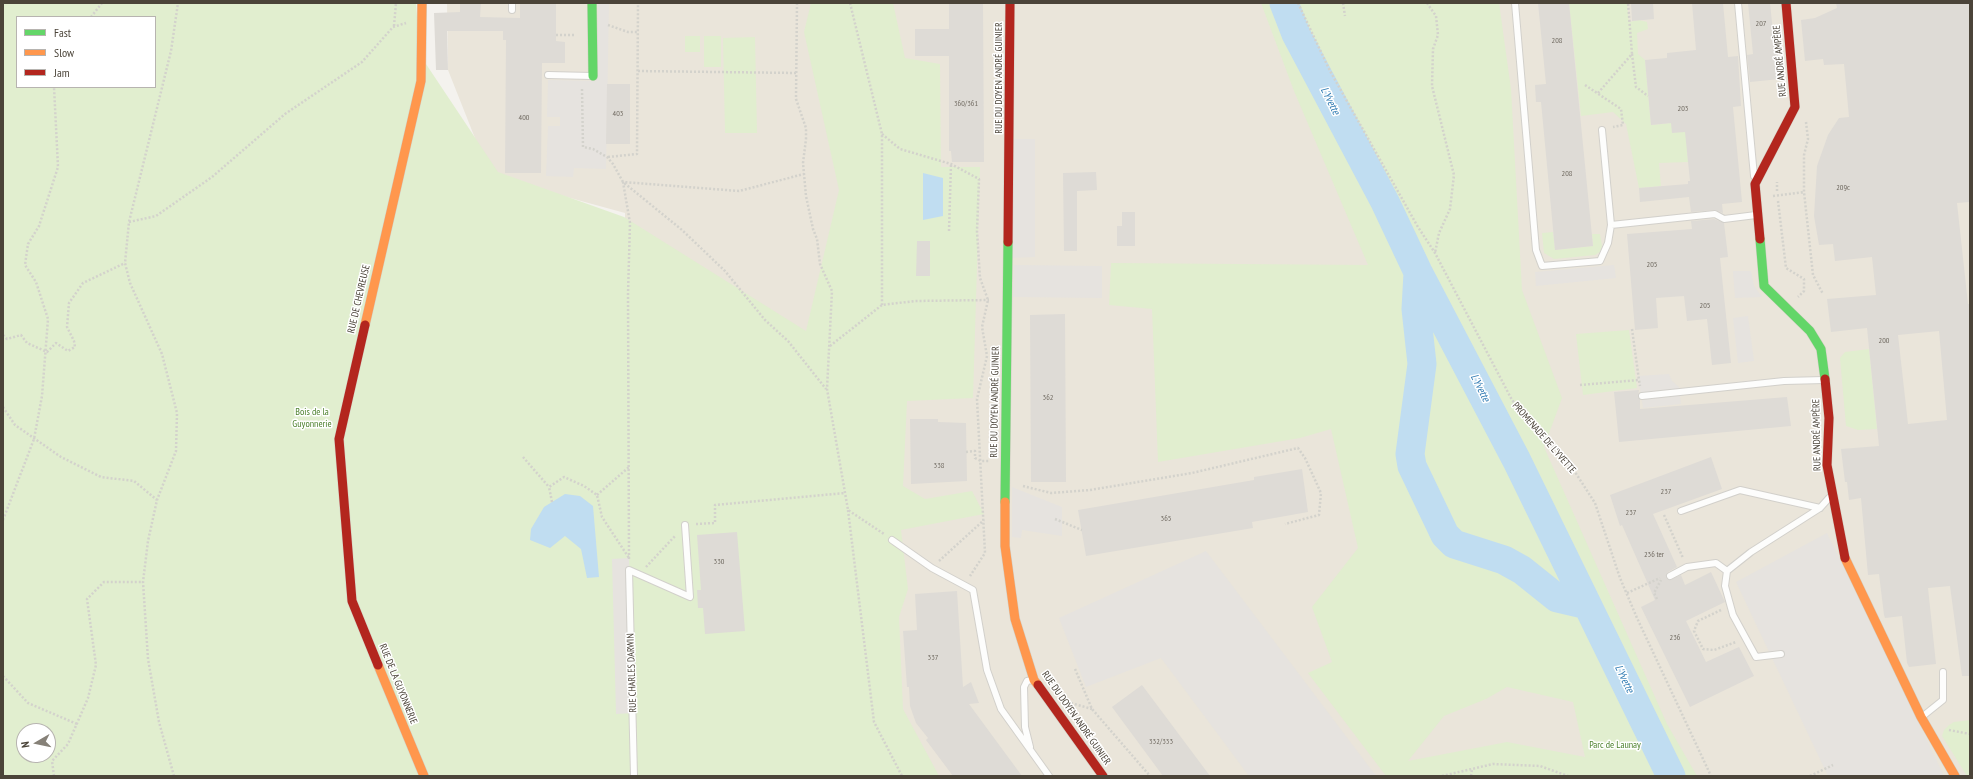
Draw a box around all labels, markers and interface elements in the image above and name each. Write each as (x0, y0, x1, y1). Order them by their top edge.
legend (16, 16, 156, 88)
house number: 207 (1756, 19, 1766, 29)
street label: RUE DU DOYEN ANDRÉ GUINIER (993, 22, 1005, 134)
text: Fast (54, 25, 71, 40)
street label: RUE ANDRÉ AMPÈRE (1771, 25, 1789, 97)
house number: 208 (1552, 36, 1562, 46)
text: Slow (54, 45, 74, 60)
text: Jam (54, 65, 70, 80)
water label: L'Yvette (1317, 85, 1343, 117)
house number: 360/361 (954, 99, 978, 109)
house number: 203 (1678, 104, 1688, 114)
house number: 403 (613, 109, 623, 119)
house number: 400 (519, 113, 529, 123)
house number: 208 (1562, 169, 1572, 179)
house number: 209c (1836, 183, 1850, 193)
house number: 205 (1647, 260, 1657, 270)
street label: RUE DE CHEVREUSE (345, 264, 373, 334)
house number: 205 (1700, 301, 1710, 311)
house number: 200 (1879, 336, 1889, 346)
street label: RUE DU DOYEN ANDRÉ GUINIER (988, 346, 1002, 458)
water label: L'Yvette (1467, 372, 1493, 404)
house number: 362 (1043, 393, 1053, 403)
street label: RUE ANDRÉ AMPÈRE (1810, 399, 1824, 471)
street label: PROMENADE DE L'YVETTE (1510, 400, 1578, 476)
park label: Bois de la Guyonnerie (292, 406, 332, 430)
house number: 338 (934, 461, 944, 471)
house number: 237 (1661, 487, 1671, 497)
house number: 237 (1626, 508, 1636, 518)
house number: 365 (1161, 514, 1171, 524)
house number: 236 ter (1644, 550, 1664, 560)
house number: 330 (714, 557, 724, 567)
street label: RUE CHARLES DARWIN (625, 633, 639, 713)
house number: 236 (1670, 633, 1680, 643)
street label: RUE DE LA GUYONNERIE (376, 642, 420, 726)
house number: 337 (928, 653, 938, 663)
water label: L'Yvette (1612, 663, 1636, 695)
street label: RUE DU DOYEN ANDRÉ GUINIER (1039, 669, 1113, 767)
north arrow (16, 723, 56, 763)
house number: 332/333 (1149, 737, 1173, 747)
park label: Parc de Launay (1589, 739, 1641, 751)
text: N (18, 741, 33, 749)

